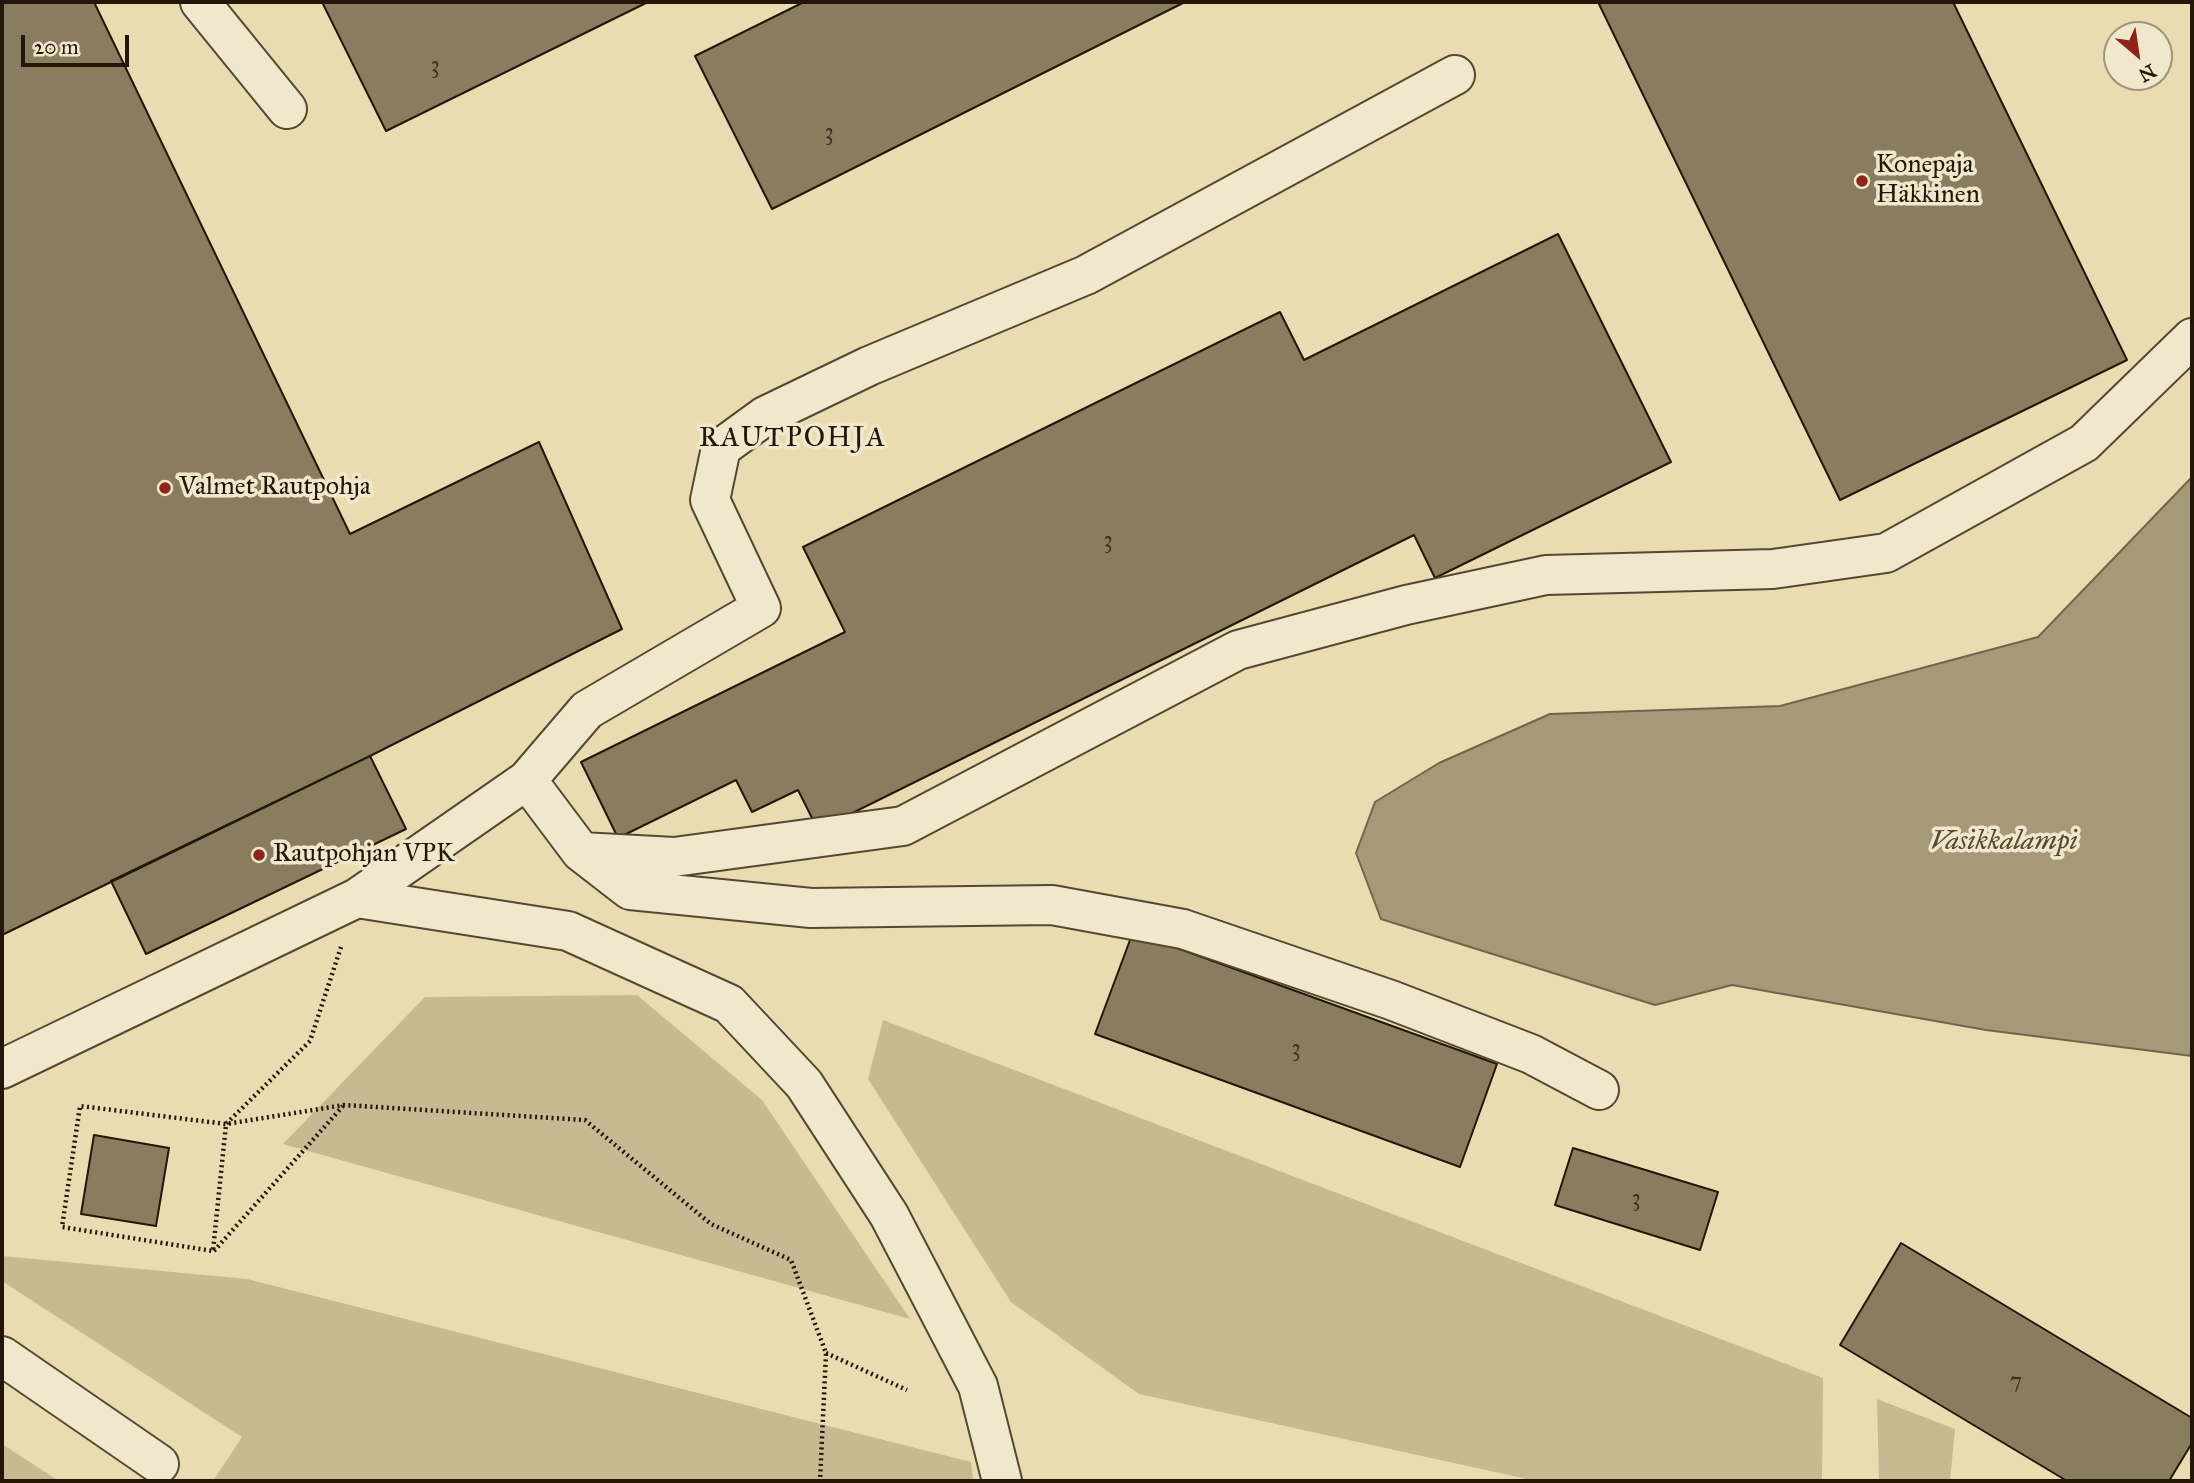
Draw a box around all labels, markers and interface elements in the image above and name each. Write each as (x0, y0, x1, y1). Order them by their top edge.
scale bar (24, 21, 133, 65)
north arrow (2103, 21, 2173, 91)
text: 20 m (34, 34, 79, 60)
house number: 3 (430, 52, 440, 80)
text: N (2135, 59, 2160, 87)
house number: 3 (824, 119, 834, 147)
place label: Konepaja Häkkinen (1876, 150, 1980, 212)
marker: Konepaja Häkkinen (1854, 173, 1870, 189)
district label: RAUTPOHJA (700, 422, 886, 456)
place label: Valmet Rautpohja (179, 472, 371, 504)
marker: Valmet Rautpohja (157, 480, 173, 496)
house number: 3 (1103, 527, 1113, 555)
water label: Vasikkalampi (1930, 825, 2078, 859)
place label: Rautpohjan VPK (273, 839, 454, 871)
marker: Rautpohjan VPK (251, 847, 267, 863)
house number: 3 (1291, 1035, 1301, 1063)
house number: 3 (1631, 1185, 1641, 1213)
house number: 7 (2010, 1368, 2022, 1396)

